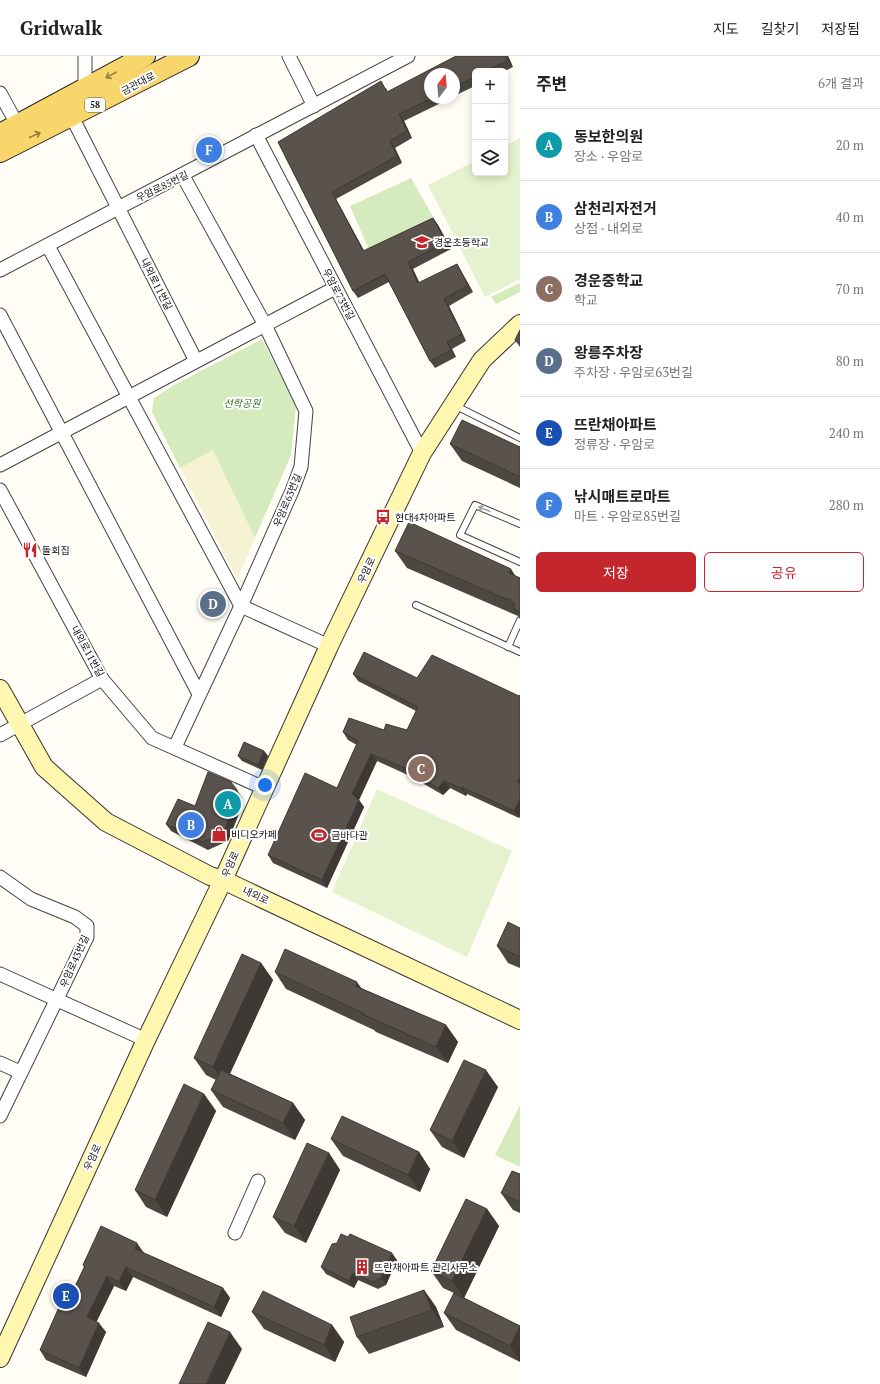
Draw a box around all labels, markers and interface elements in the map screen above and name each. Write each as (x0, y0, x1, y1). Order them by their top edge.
text: Gridwalk (20, 15, 102, 40)
text: 지도 (713, 19, 739, 38)
text: 길찾기 (761, 19, 799, 38)
text: 저장됨 (821, 19, 860, 38)
north arrow (424, 68, 460, 104)
map controls (472, 68, 508, 176)
button: + (472, 68, 508, 104)
street label: 금관대로 (119, 69, 158, 98)
one-way arrow (105, 71, 117, 79)
text: 주변 (536, 72, 567, 95)
text: 6개 결과 (818, 74, 864, 92)
road number: 58 (85, 98, 105, 112)
button: − (472, 104, 508, 140)
text: 동보한의원 (574, 126, 643, 146)
one-way arrow (28, 131, 40, 138)
pin: F (196, 135, 222, 165)
text: A (544, 136, 554, 154)
text: 20 m (836, 136, 864, 154)
button: layers (472, 140, 508, 176)
text: 장소 · 우암로 (574, 147, 643, 165)
street label: 우암로85번길 (134, 168, 191, 205)
text: 삼천리자전거 (574, 198, 657, 218)
text: B (545, 208, 553, 226)
text: 40 m (836, 208, 864, 226)
text: 상점 · 내외로 (574, 219, 643, 237)
school or university icon: 경운초등학교 (413, 233, 431, 251)
place label: 경운초등학교 (434, 236, 489, 249)
street label: 내외로11번길 (138, 256, 175, 312)
street label: 우암로73번길 (320, 266, 358, 322)
text: 경운중학교 (574, 270, 643, 290)
text: C (545, 280, 553, 298)
text: 70 m (836, 280, 864, 298)
text: 학교 (574, 291, 598, 309)
text: 왕릉주차장 (574, 342, 643, 362)
text: D (544, 352, 554, 370)
text: 80 m (836, 352, 864, 370)
text: 주차장 · 우암로63번길 (574, 363, 693, 381)
park label: 선학공원 (224, 397, 261, 410)
text: 뜨란채아파트 (574, 414, 657, 434)
text: E (545, 424, 553, 442)
text: 240 m (829, 424, 864, 442)
text: 정류장 · 우암로 (574, 435, 655, 453)
street label: 우암로63번길 (270, 472, 305, 529)
text: 낚시매트로마트 (574, 486, 671, 506)
text: F (545, 496, 553, 514)
text: 280 m (829, 496, 864, 514)
one-way arrow (479, 504, 491, 512)
text: 마트 · 우암로85번길 (574, 507, 681, 525)
bus stop icon: 현대4차아파트 (374, 508, 392, 526)
place label: 현대4차아파트 (395, 511, 456, 524)
restaurant icon: 돌회집 (21, 541, 39, 559)
place label: 돌회집 (42, 544, 70, 557)
button: 저장 (536, 552, 696, 592)
button: 공유 (704, 552, 864, 592)
street label: 우암로 (355, 555, 378, 585)
pin: D (200, 589, 226, 619)
street label: 내외로11번길 (68, 623, 107, 679)
pin: C (408, 754, 434, 784)
your location (255, 775, 275, 795)
pin: A (215, 789, 241, 819)
pin: B (178, 810, 204, 840)
shop icon: 비디오카페 (210, 825, 228, 843)
sports icon: 금바다관 (310, 826, 328, 844)
place label: 비디오카페 (231, 828, 277, 841)
place label: 금바다관 (331, 829, 369, 842)
street label: 우암로 (219, 849, 242, 879)
street label: 내외로 (241, 884, 271, 907)
street label: 우암로43번길 (57, 933, 92, 990)
street label: 우암로 (81, 1142, 104, 1172)
building icon: 뜨란채아파트 관리사무소 (353, 1258, 371, 1276)
place label: 뜨란채아파트 관리사무소 (374, 1261, 478, 1274)
pin: E (53, 1281, 79, 1311)

